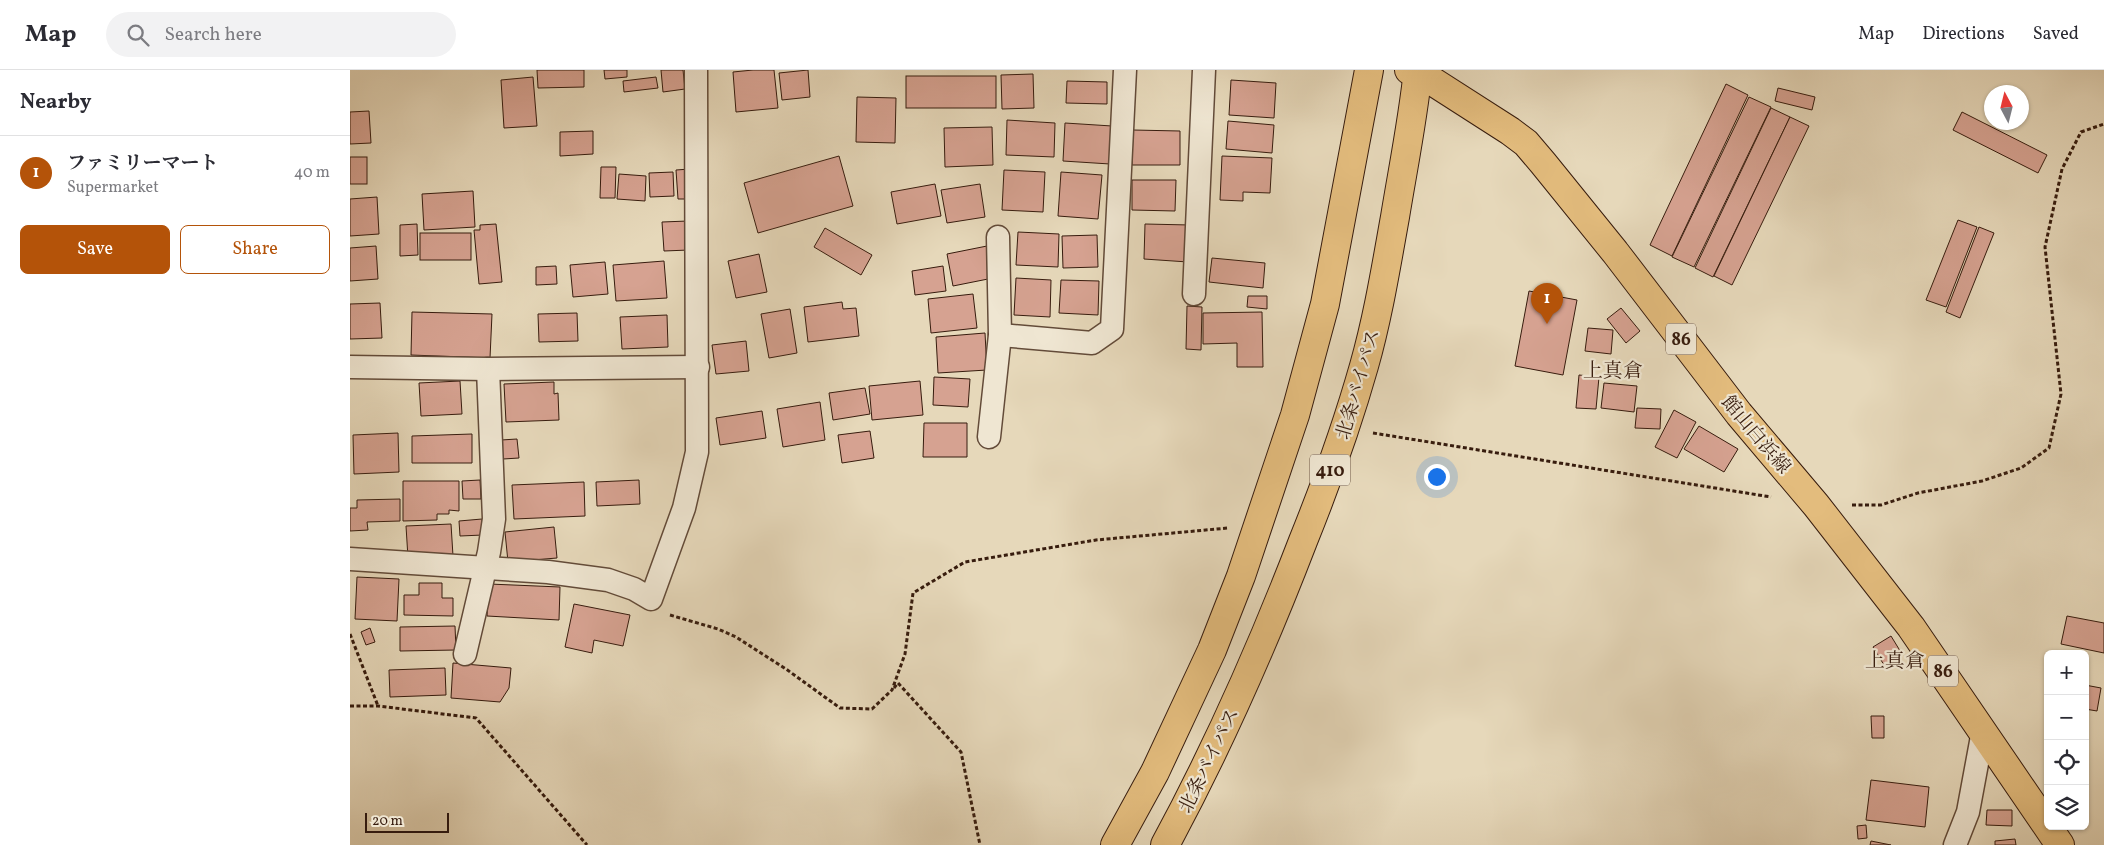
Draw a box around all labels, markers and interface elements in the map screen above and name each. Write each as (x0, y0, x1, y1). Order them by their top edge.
search box (106, 12, 456, 57)
text: Map (25, 18, 76, 52)
icon: search (124, 21, 152, 49)
text: Search here (164, 22, 262, 48)
text: Map (1858, 22, 1894, 47)
text: Directions (1922, 22, 2005, 47)
text: Saved (2033, 22, 2079, 47)
north arrow (1984, 85, 2029, 130)
text: Nearby (20, 88, 91, 117)
text: ファミリーマート (67, 151, 219, 177)
text: 1 (33, 162, 39, 184)
text: 40 m (294, 162, 330, 184)
text: Supermarket (67, 177, 159, 199)
button: Save (20, 225, 170, 274)
button: Share (180, 225, 330, 274)
pin: 1 (1531, 283, 1563, 324)
road number: 86 (1666, 323, 1696, 354)
street label: 北条バイパス (1331, 326, 1387, 443)
district label: 上真倉 (1583, 358, 1643, 386)
street label: 館山白浜線 (1715, 391, 1796, 480)
road number: 410 (1310, 454, 1350, 486)
your location (1424, 464, 1450, 490)
district label: 上真倉 (1865, 648, 1925, 676)
map controls (2044, 650, 2089, 830)
button: + (2044, 650, 2089, 695)
road number: 86 (1928, 656, 1958, 686)
button: − (2044, 695, 2089, 740)
street label: 北条バイパス (1173, 704, 1246, 818)
button: locate (2044, 740, 2089, 785)
button: layers (2044, 785, 2089, 830)
scale bar (365, 810, 449, 833)
text: 20 m (372, 812, 403, 831)

